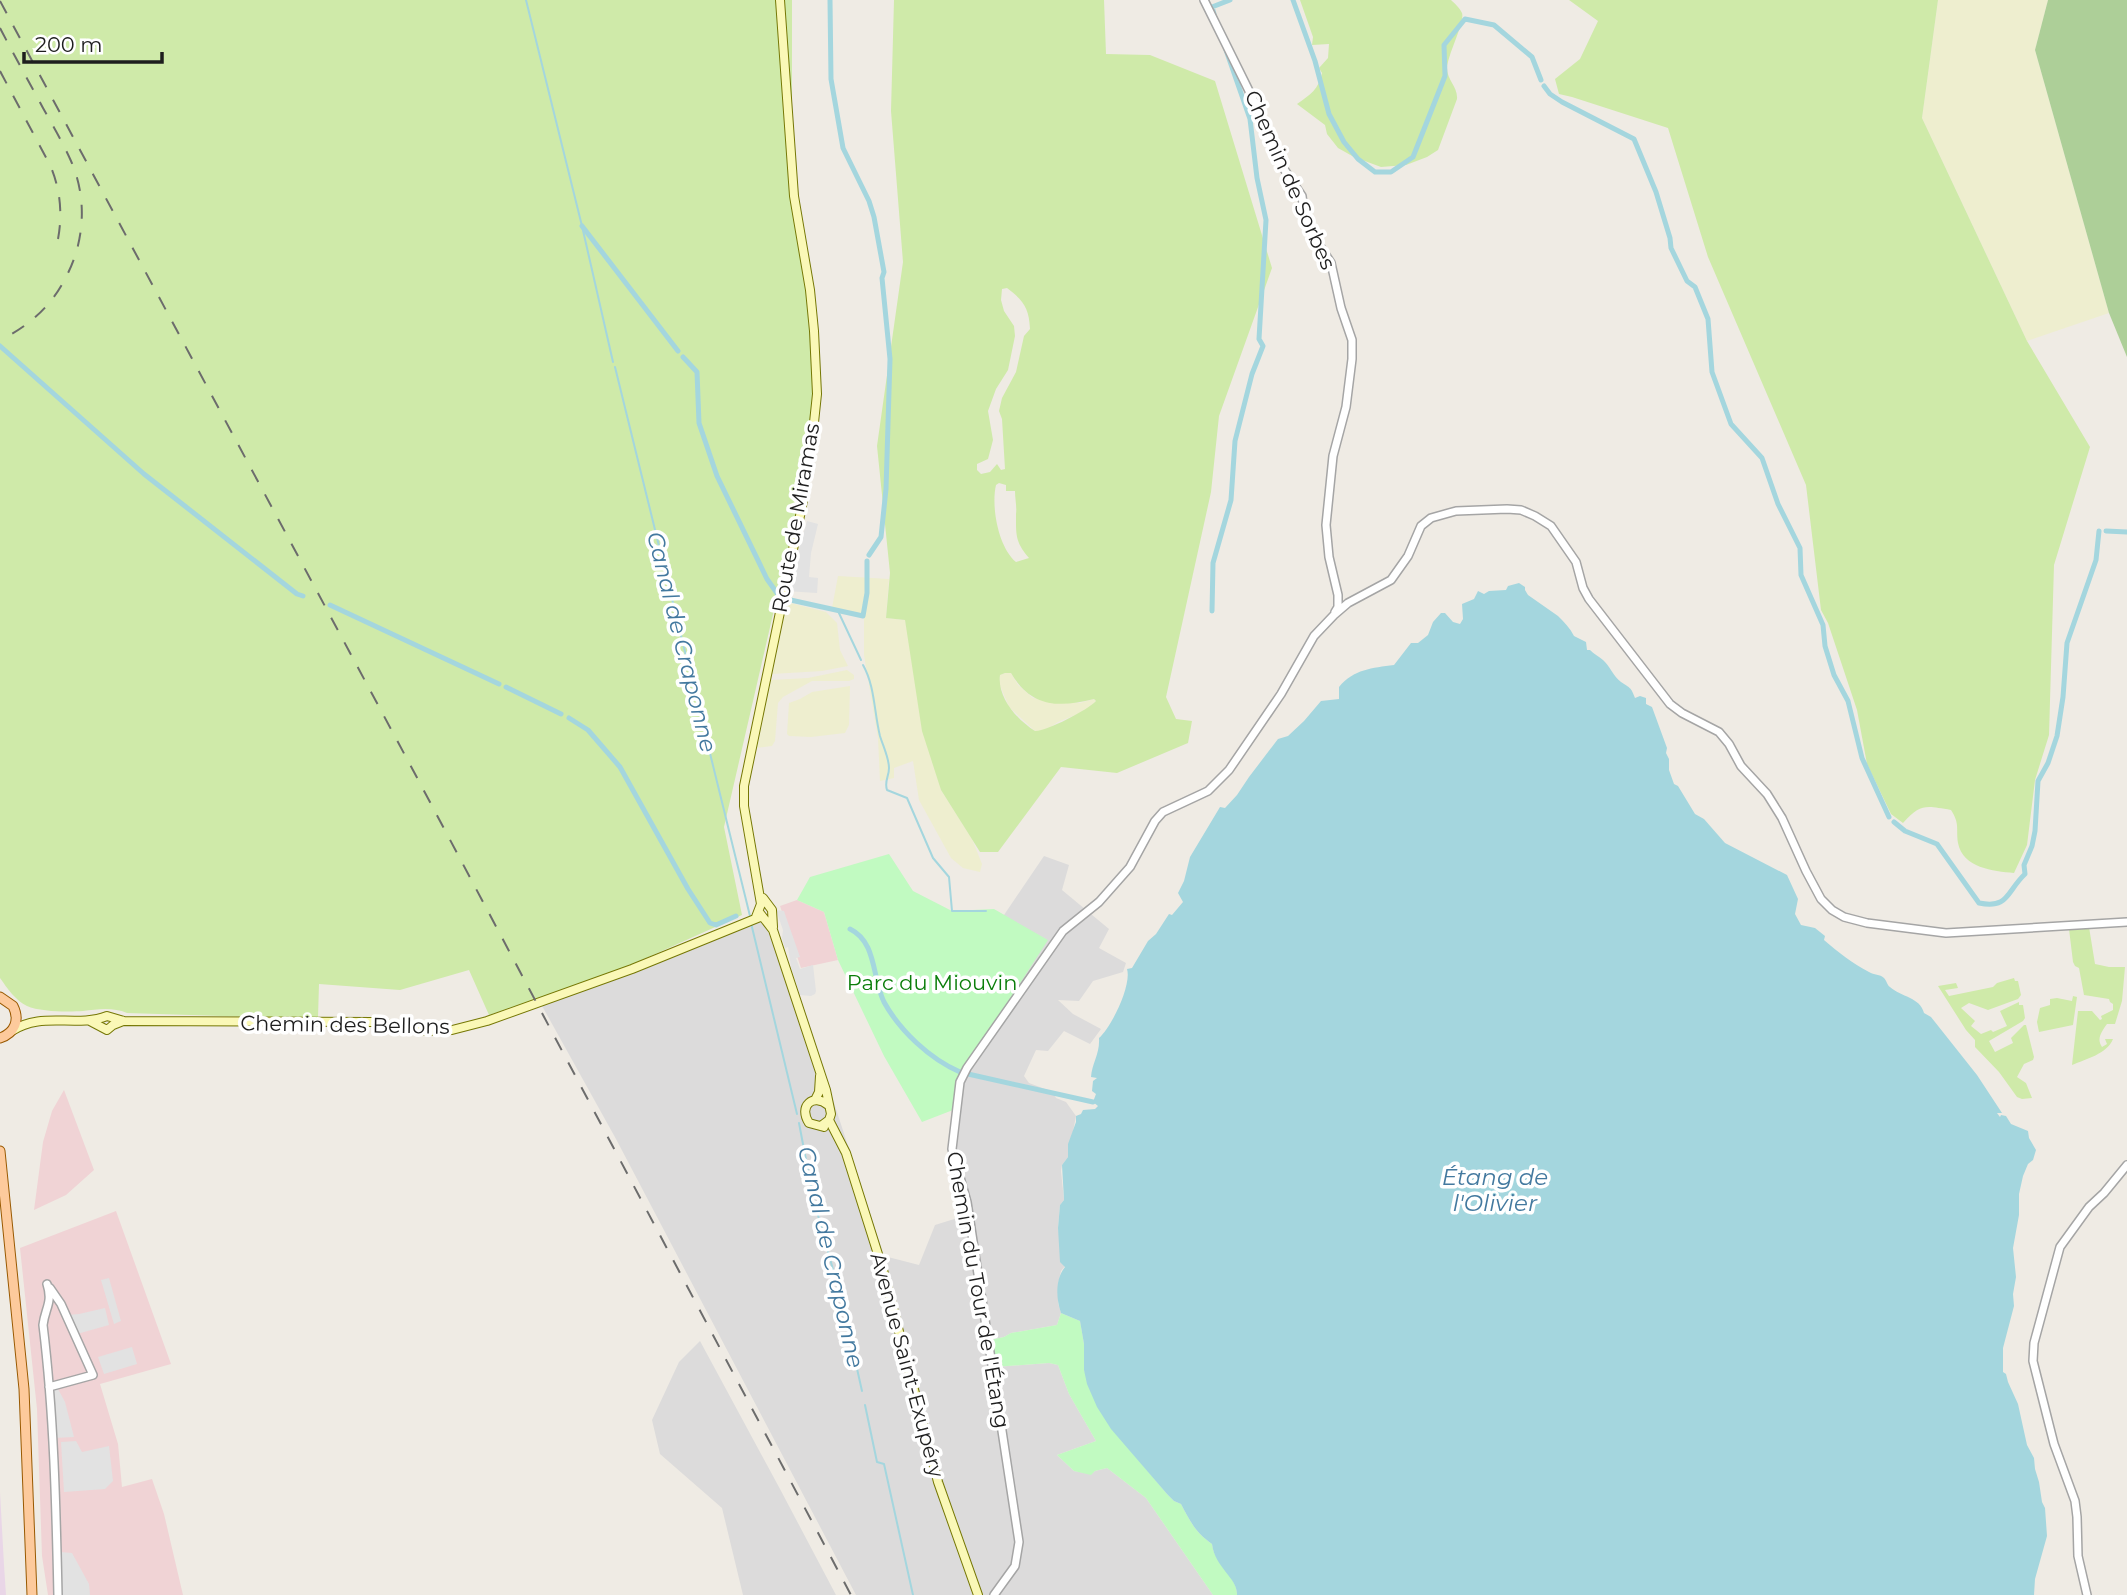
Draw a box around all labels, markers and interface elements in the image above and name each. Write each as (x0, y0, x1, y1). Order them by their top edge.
scale bar (24, 21, 163, 65)
text: 200 m (35, 32, 102, 57)
street label: Chemin de Sorbes (1240, 86, 1341, 273)
street label: Route de Miramas (767, 421, 824, 615)
water label: Canal de Craponne (641, 529, 723, 755)
park label: Parc du Miouvin (847, 970, 1017, 995)
street label: Chemin des Bellons (240, 1010, 450, 1039)
water label: Canal de Craponne (792, 1143, 870, 1371)
street label: Chemin du Tour de l'Étang (942, 1150, 1015, 1430)
water label: Étang de l'Olivier (1442, 1163, 1548, 1217)
street label: Avenue Saint-Exupéry (865, 1250, 950, 1481)

